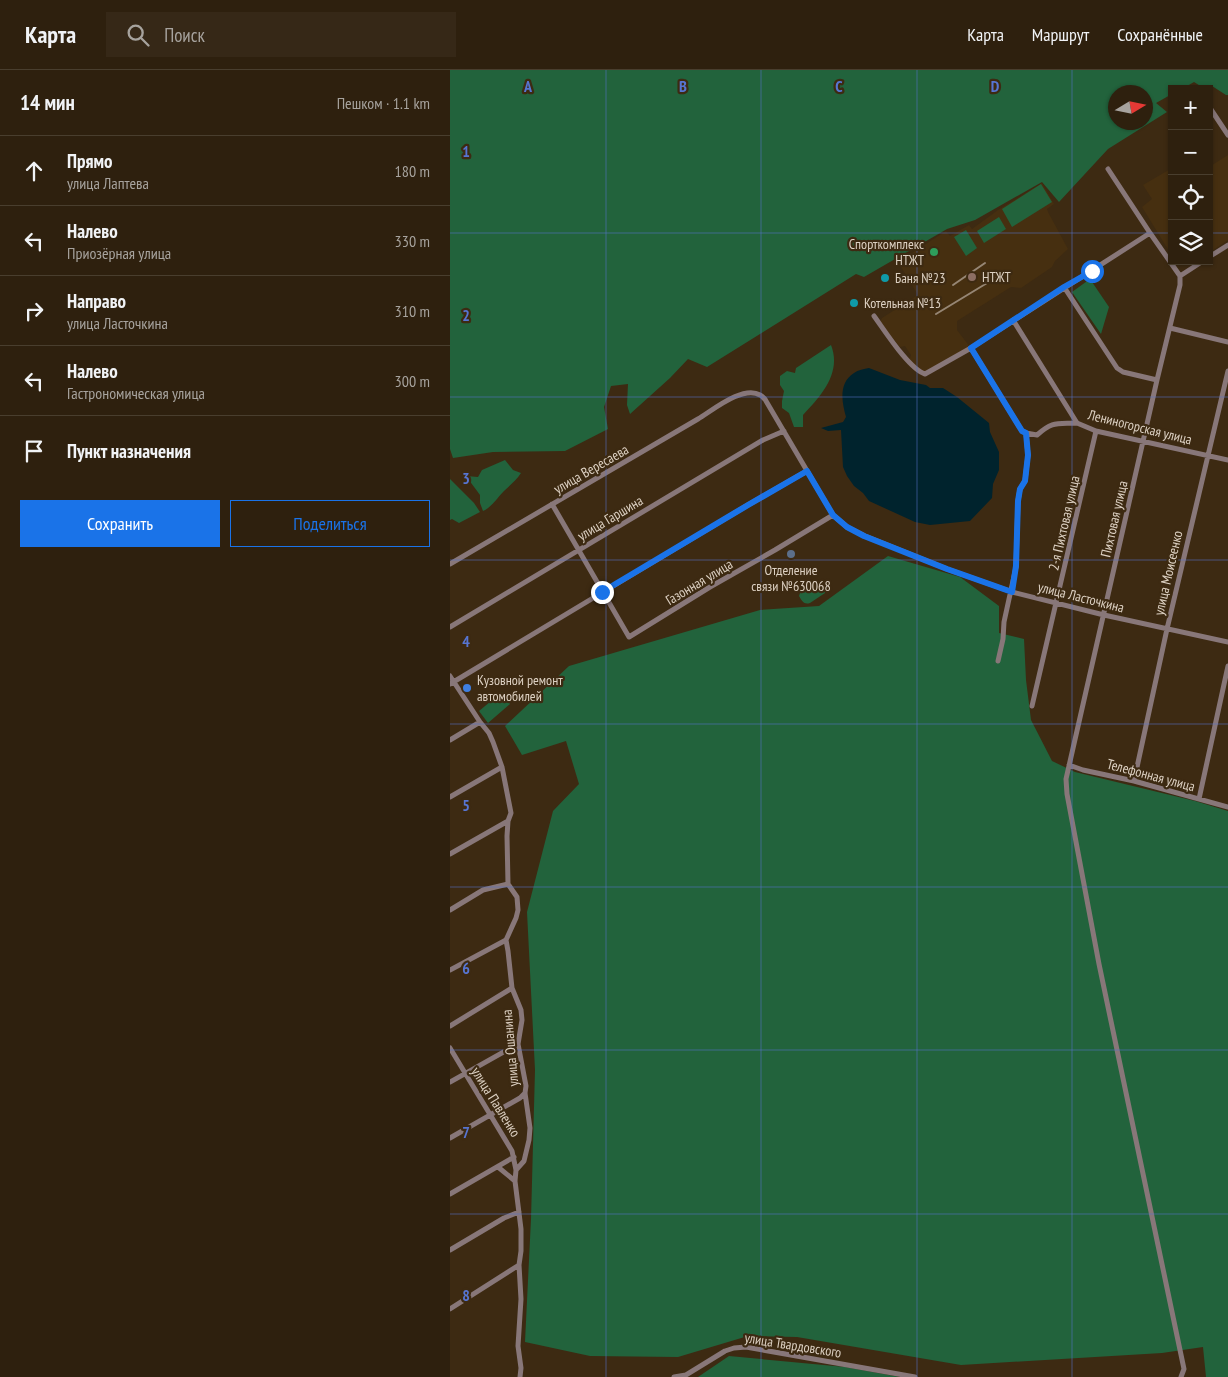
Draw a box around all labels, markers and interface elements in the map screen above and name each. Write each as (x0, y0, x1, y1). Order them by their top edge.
search box (106, 12, 456, 57)
text: Карта (25, 19, 76, 50)
icon: search (124, 21, 152, 49)
text: Поиск (164, 23, 205, 47)
text: Карта (967, 23, 1004, 46)
text: Маршрут (1032, 23, 1089, 46)
text: Сохранённые (1117, 23, 1203, 46)
text: A (523, 76, 533, 96)
text: B (679, 76, 687, 96)
text: C (835, 76, 843, 96)
text: D (991, 76, 1000, 96)
north arrow (1108, 85, 1153, 130)
map controls (1168, 85, 1213, 265)
button: + (1168, 85, 1213, 130)
text: 14 мин (20, 89, 75, 116)
text: Пешком · 1.1 km (337, 93, 430, 113)
button: − (1168, 130, 1213, 175)
text: 1 (462, 141, 470, 161)
text: Прямо (67, 149, 112, 173)
icon: ahead (20, 157, 48, 185)
text: 180 m (395, 161, 430, 181)
text: улица Лаптева (67, 173, 149, 193)
button: locate (1168, 175, 1213, 220)
text: Налево (67, 219, 118, 243)
button: layers (1168, 220, 1213, 265)
icon: left (20, 227, 48, 255)
text: 330 m (395, 231, 430, 251)
place label: Спорткомплекс НТЖТ (849, 235, 925, 269)
text: Приозёрная улица (67, 243, 171, 263)
marker: Спорткомплекс НТЖТ (928, 246, 940, 258)
route start (1081, 260, 1104, 283)
place label: НТЖТ (982, 268, 1012, 286)
place label: Баня №23 (895, 269, 945, 287)
marker: НТЖТ (966, 271, 978, 283)
marker: Баня №23 (879, 272, 891, 284)
text: Направо (67, 289, 126, 313)
place label: Котельная №13 (864, 294, 941, 312)
icon: right (20, 297, 48, 325)
marker: Котельная №13 (848, 297, 860, 309)
text: 310 m (395, 301, 430, 321)
text: 2 (462, 305, 470, 325)
text: улица Ласточкина (67, 313, 168, 333)
text: Налево (67, 359, 118, 383)
icon: left (20, 367, 48, 395)
text: 300 m (395, 371, 430, 391)
text: Гастрономическая улица (67, 383, 205, 403)
street label: Лениногорская улица (1085, 405, 1194, 449)
icon: arrive (20, 437, 48, 465)
text: Пункт назначения (67, 439, 191, 463)
street label: улица Вересаева (550, 440, 632, 498)
text: 3 (462, 468, 470, 488)
street label: 2-я Пихтовая улица (1044, 474, 1084, 572)
street label: Пихтовая улица (1096, 479, 1132, 559)
street label: улица Гаршина (574, 491, 646, 545)
button: Сохранить (20, 500, 220, 547)
button: Поделиться (230, 500, 430, 547)
street label: улица Моисеенко (1150, 529, 1186, 617)
marker: Отделение связи №630068 (785, 548, 797, 560)
street label: Газонная улица (662, 555, 736, 609)
place label: Отделение связи №630068 (751, 561, 831, 595)
street label: улица Ласточкина (1036, 578, 1126, 616)
route end (591, 581, 614, 604)
text: 4 (462, 631, 470, 651)
place label: Кузовной ремонт автомобилей (477, 671, 563, 705)
marker: Кузовной ремонт автомобилей (461, 682, 473, 694)
street label: Телефонная улица (1105, 755, 1197, 795)
text: 5 (462, 795, 470, 815)
text: 6 (462, 958, 470, 978)
street label: улица Ошанина (498, 1009, 522, 1087)
street label: улица Павленко (467, 1064, 525, 1140)
text: 7 (462, 1122, 470, 1142)
text: 8 (462, 1285, 470, 1305)
street label: улица Твардовского (743, 1328, 843, 1362)

